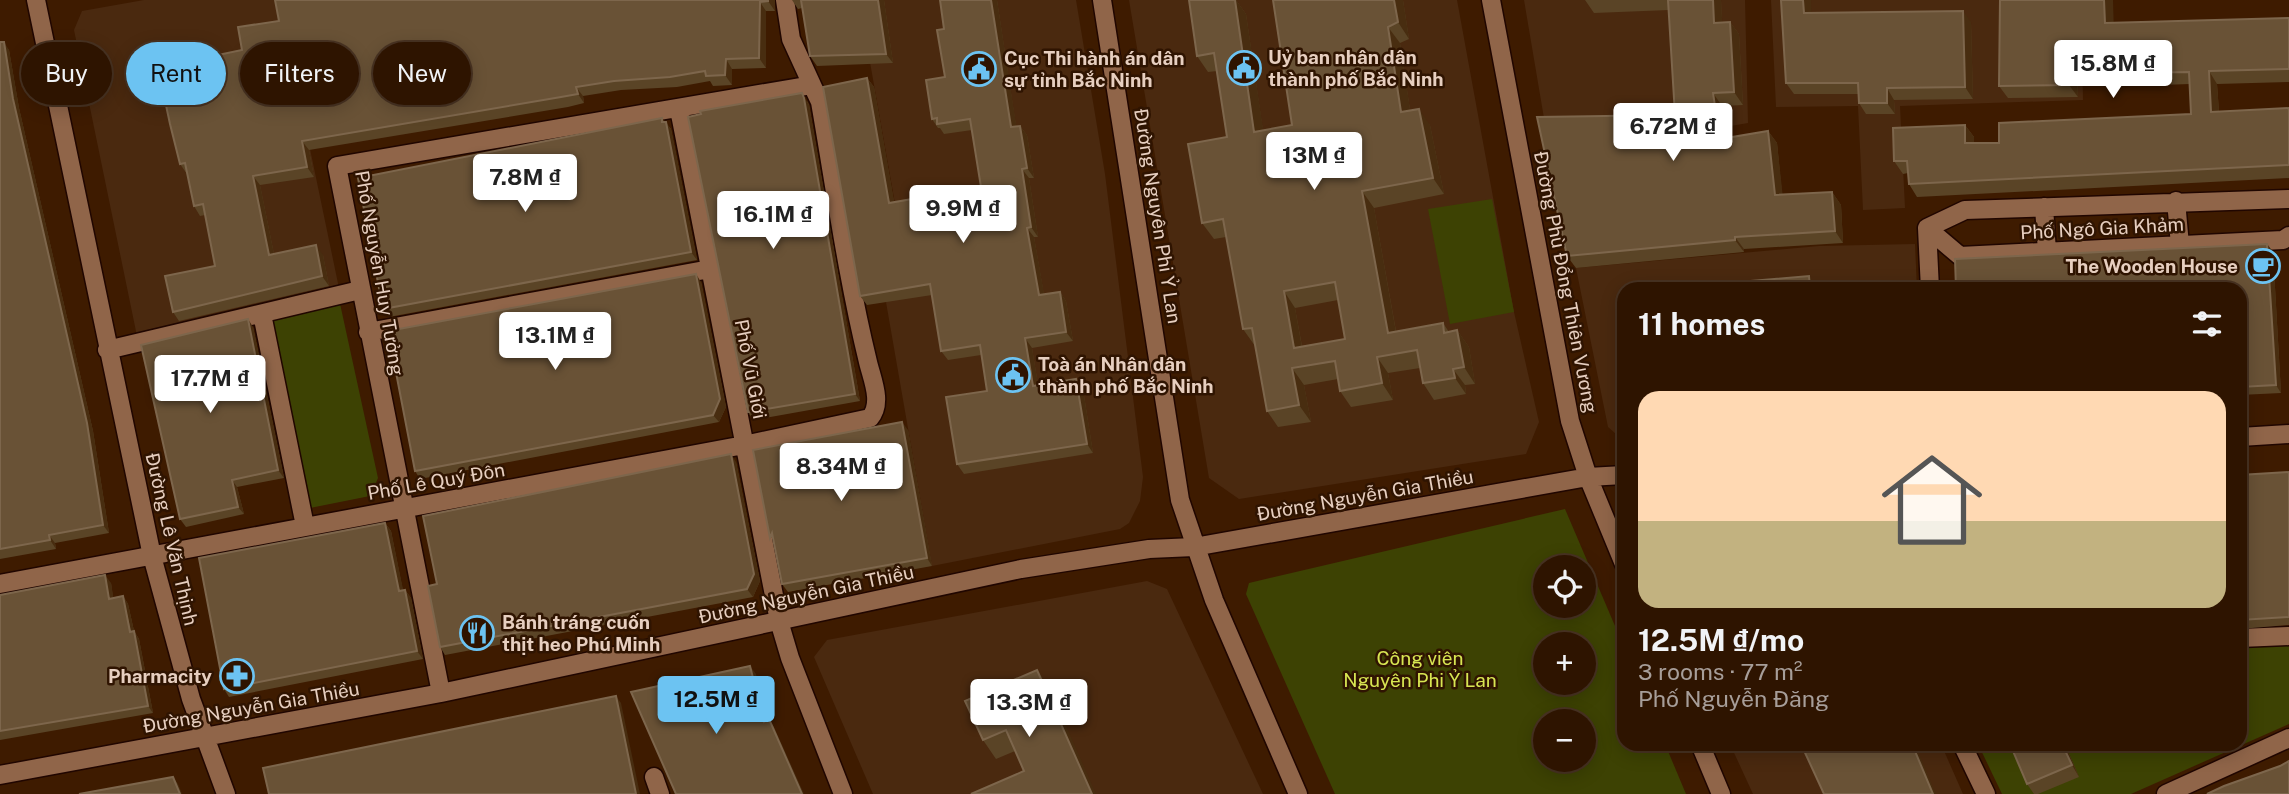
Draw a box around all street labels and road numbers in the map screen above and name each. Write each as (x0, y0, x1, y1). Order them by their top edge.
street label: Đường Nguyên Phi Ỷ Lan (1130, 107, 1187, 325)
street label: Đường Phù Đổng Thiên Vương (1530, 149, 1602, 415)
street label: Phố Nguyễn Huy Tưởng (351, 169, 409, 378)
street label: Phố Ngô Gia Khảm (2020, 213, 2184, 243)
street label: Phố Vũ Giới (731, 317, 771, 421)
street label: Đường Lê Văn Thịnh (141, 450, 203, 628)
street label: Phố Lê Quý Đôn (366, 458, 506, 504)
street label: Đường Nguyễn Gia Thiều (1255, 465, 1475, 525)
street label: Đường Nguyễn Gia Thiều (696, 560, 916, 628)
street label: Đường Nguyễn Gia Thiều (141, 677, 361, 737)

